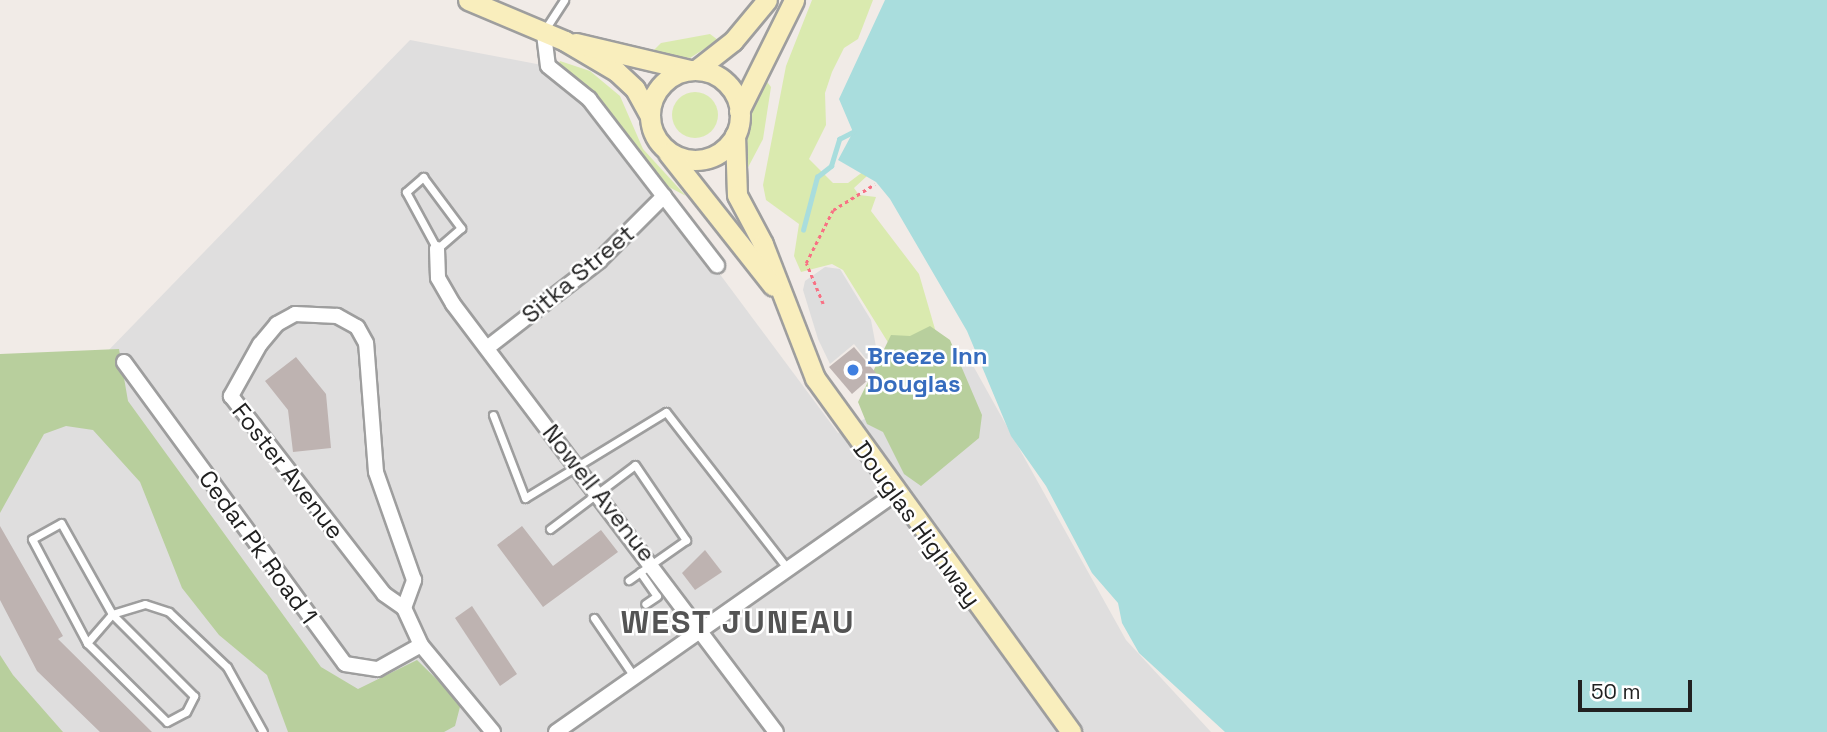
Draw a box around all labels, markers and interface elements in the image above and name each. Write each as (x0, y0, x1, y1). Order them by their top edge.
street label: Sitka Street (516, 219, 640, 329)
place label: Breeze Inn Douglas (867, 342, 988, 398)
marker: Breeze Inn Douglas (845, 362, 861, 378)
street label: Foster Avenue (226, 397, 350, 545)
street label: Nowell Avenue (536, 419, 662, 567)
street label: Douglas Highway (847, 435, 987, 613)
street label: Cedar Pk Road 1 (193, 465, 323, 629)
district label: WEST JUNEAU (621, 603, 855, 641)
scale bar (1582, 666, 1696, 710)
text: 50 m (1591, 678, 1641, 705)

